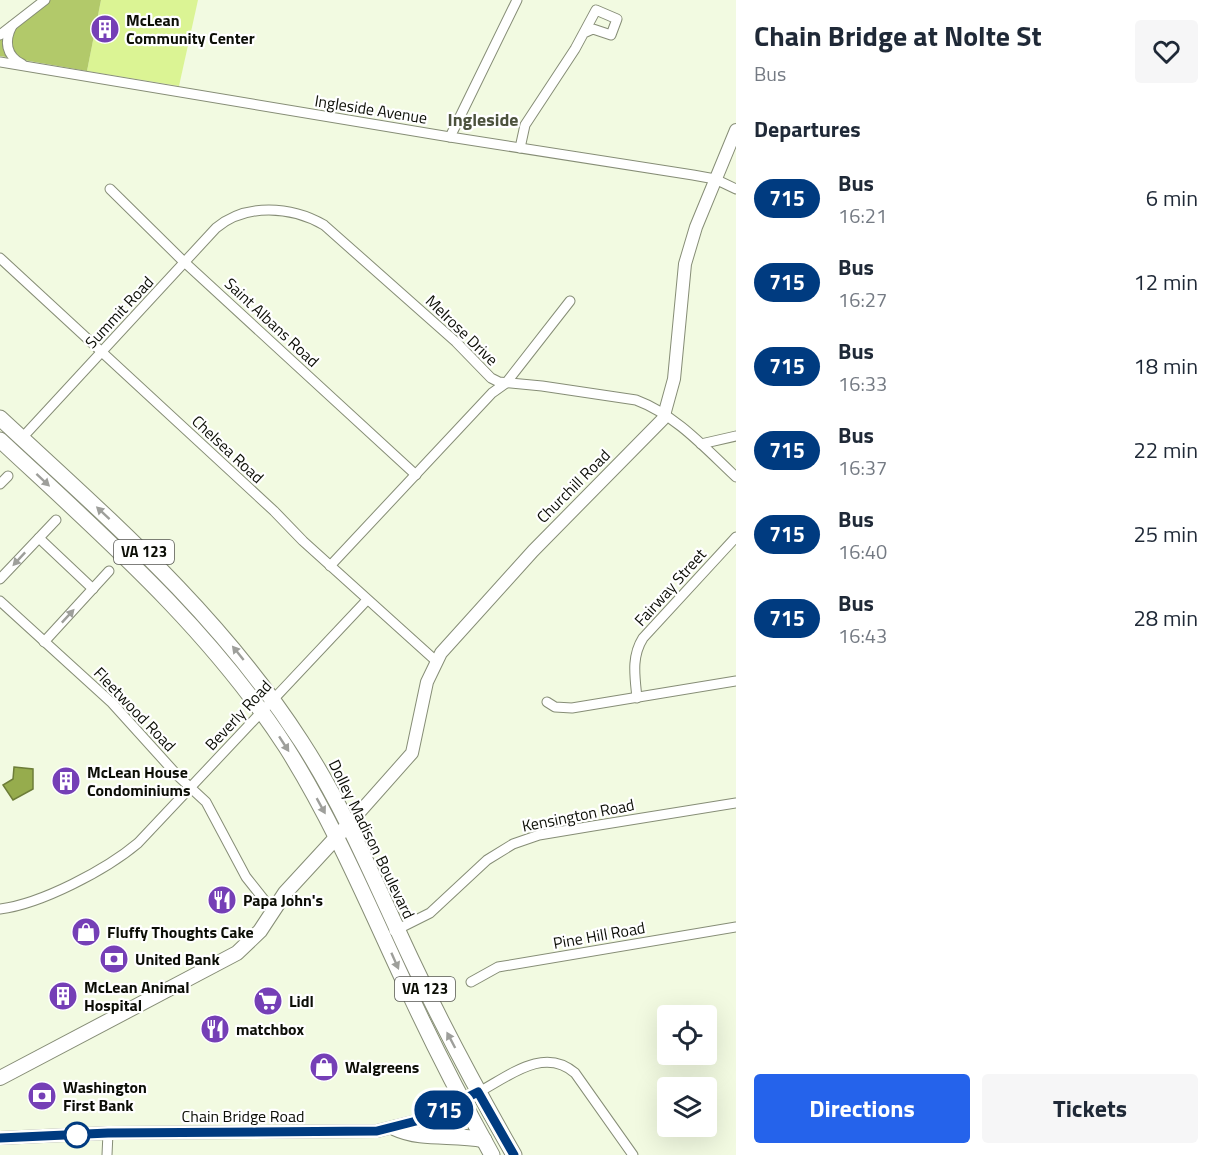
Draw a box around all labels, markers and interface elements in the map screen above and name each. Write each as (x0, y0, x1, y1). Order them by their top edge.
place label: McLean Community Center (126, 8, 255, 50)
building icon: McLean Community Center (89, 13, 121, 45)
text: Chain Bridge at Nolte St (754, 14, 1042, 57)
button: heart (1135, 20, 1198, 83)
text: Bus (754, 58, 786, 89)
street label: Ingleside Avenue (313, 88, 429, 130)
district label: Ingleside (448, 106, 518, 133)
text: Departures (754, 112, 861, 146)
text: Bus (838, 166, 874, 200)
text: 6 min (1146, 181, 1198, 215)
text: 715 (769, 182, 805, 214)
text: 16:21 (838, 200, 887, 231)
text: Bus (838, 250, 874, 284)
text: 12 min (1133, 265, 1198, 299)
text: 715 (769, 266, 805, 298)
street label: Summit Road (79, 270, 159, 354)
street label: Saint Albans Road (219, 272, 325, 372)
text: 16:27 (838, 284, 887, 315)
street label: Melrose Drive (420, 289, 504, 371)
text: Bus (838, 334, 874, 368)
text: 18 min (1133, 349, 1198, 383)
text: 715 (769, 350, 805, 382)
text: 16:33 (838, 368, 887, 399)
street label: Chelsea Road (187, 409, 269, 489)
text: Bus (838, 418, 874, 452)
text: 22 min (1133, 433, 1198, 467)
text: 715 (769, 434, 805, 466)
street label: Churchill Road (531, 444, 615, 528)
text: 16:37 (838, 452, 887, 483)
one-way arrow (35, 473, 50, 486)
text: Bus (838, 502, 874, 536)
one-way arrow (95, 506, 110, 520)
text: 25 min (1133, 517, 1198, 551)
text: 715 (769, 518, 805, 550)
text: 16:40 (838, 536, 887, 567)
road number: VA 123 (114, 540, 174, 564)
street label: Fairway Street (628, 542, 712, 631)
one-way arrow (12, 551, 26, 566)
text: Bus (838, 586, 874, 620)
text: 28 min (1133, 601, 1198, 635)
text: 715 (769, 602, 805, 634)
one-way arrow (61, 609, 75, 623)
text: 16:43 (838, 620, 887, 651)
one-way arrow (232, 645, 245, 661)
street label: Fleetwood Road (88, 661, 182, 757)
street label: Beverly Road (199, 674, 277, 756)
one-way arrow (278, 736, 289, 753)
street label: Dolley Madison Boulevard (323, 755, 421, 923)
place label: McLean House Condominiums (87, 760, 191, 802)
building icon: McLean House Condominiums (50, 765, 82, 797)
street label: Kensington Road (520, 792, 636, 838)
one-way arrow (316, 798, 326, 815)
restaurant icon: Papa John's (206, 884, 238, 916)
place label: Papa John's (243, 888, 323, 912)
street label: Pine Hill Road (551, 915, 647, 955)
shop icon: Fluffy Thoughts Cake (70, 916, 102, 948)
place label: Fluffy Thoughts Cake (107, 920, 254, 944)
bank icon: United Bank (98, 943, 130, 975)
place label: United Bank (135, 947, 220, 971)
one-way arrow (390, 953, 399, 970)
place label: McLean Animal Hospital (84, 975, 190, 1017)
road number: VA 123 (395, 977, 455, 1001)
building icon: McLean Animal Hospital (47, 980, 79, 1012)
supermarket icon: Lidl (252, 985, 284, 1017)
place label: Lidl (289, 989, 314, 1013)
map controls (657, 1005, 717, 1137)
button: locate (657, 1005, 717, 1065)
restaurant icon: matchbox (199, 1013, 231, 1045)
place label: matchbox (236, 1017, 304, 1041)
one-way arrow (446, 1031, 456, 1048)
shop icon: Walgreens (308, 1051, 340, 1083)
place label: Walgreens (345, 1055, 419, 1079)
button: Directions (754, 1074, 970, 1143)
button: Tickets (982, 1074, 1198, 1143)
place label: Washington First Bank (63, 1075, 147, 1117)
button: layers (657, 1077, 717, 1137)
bank icon: Washington First Bank (26, 1080, 58, 1112)
line badge: 715 (410, 1090, 478, 1130)
text: 715 (426, 1094, 462, 1126)
street label: Chain Bridge Road (182, 1104, 304, 1128)
unlabelled marker (64, 1122, 90, 1148)

